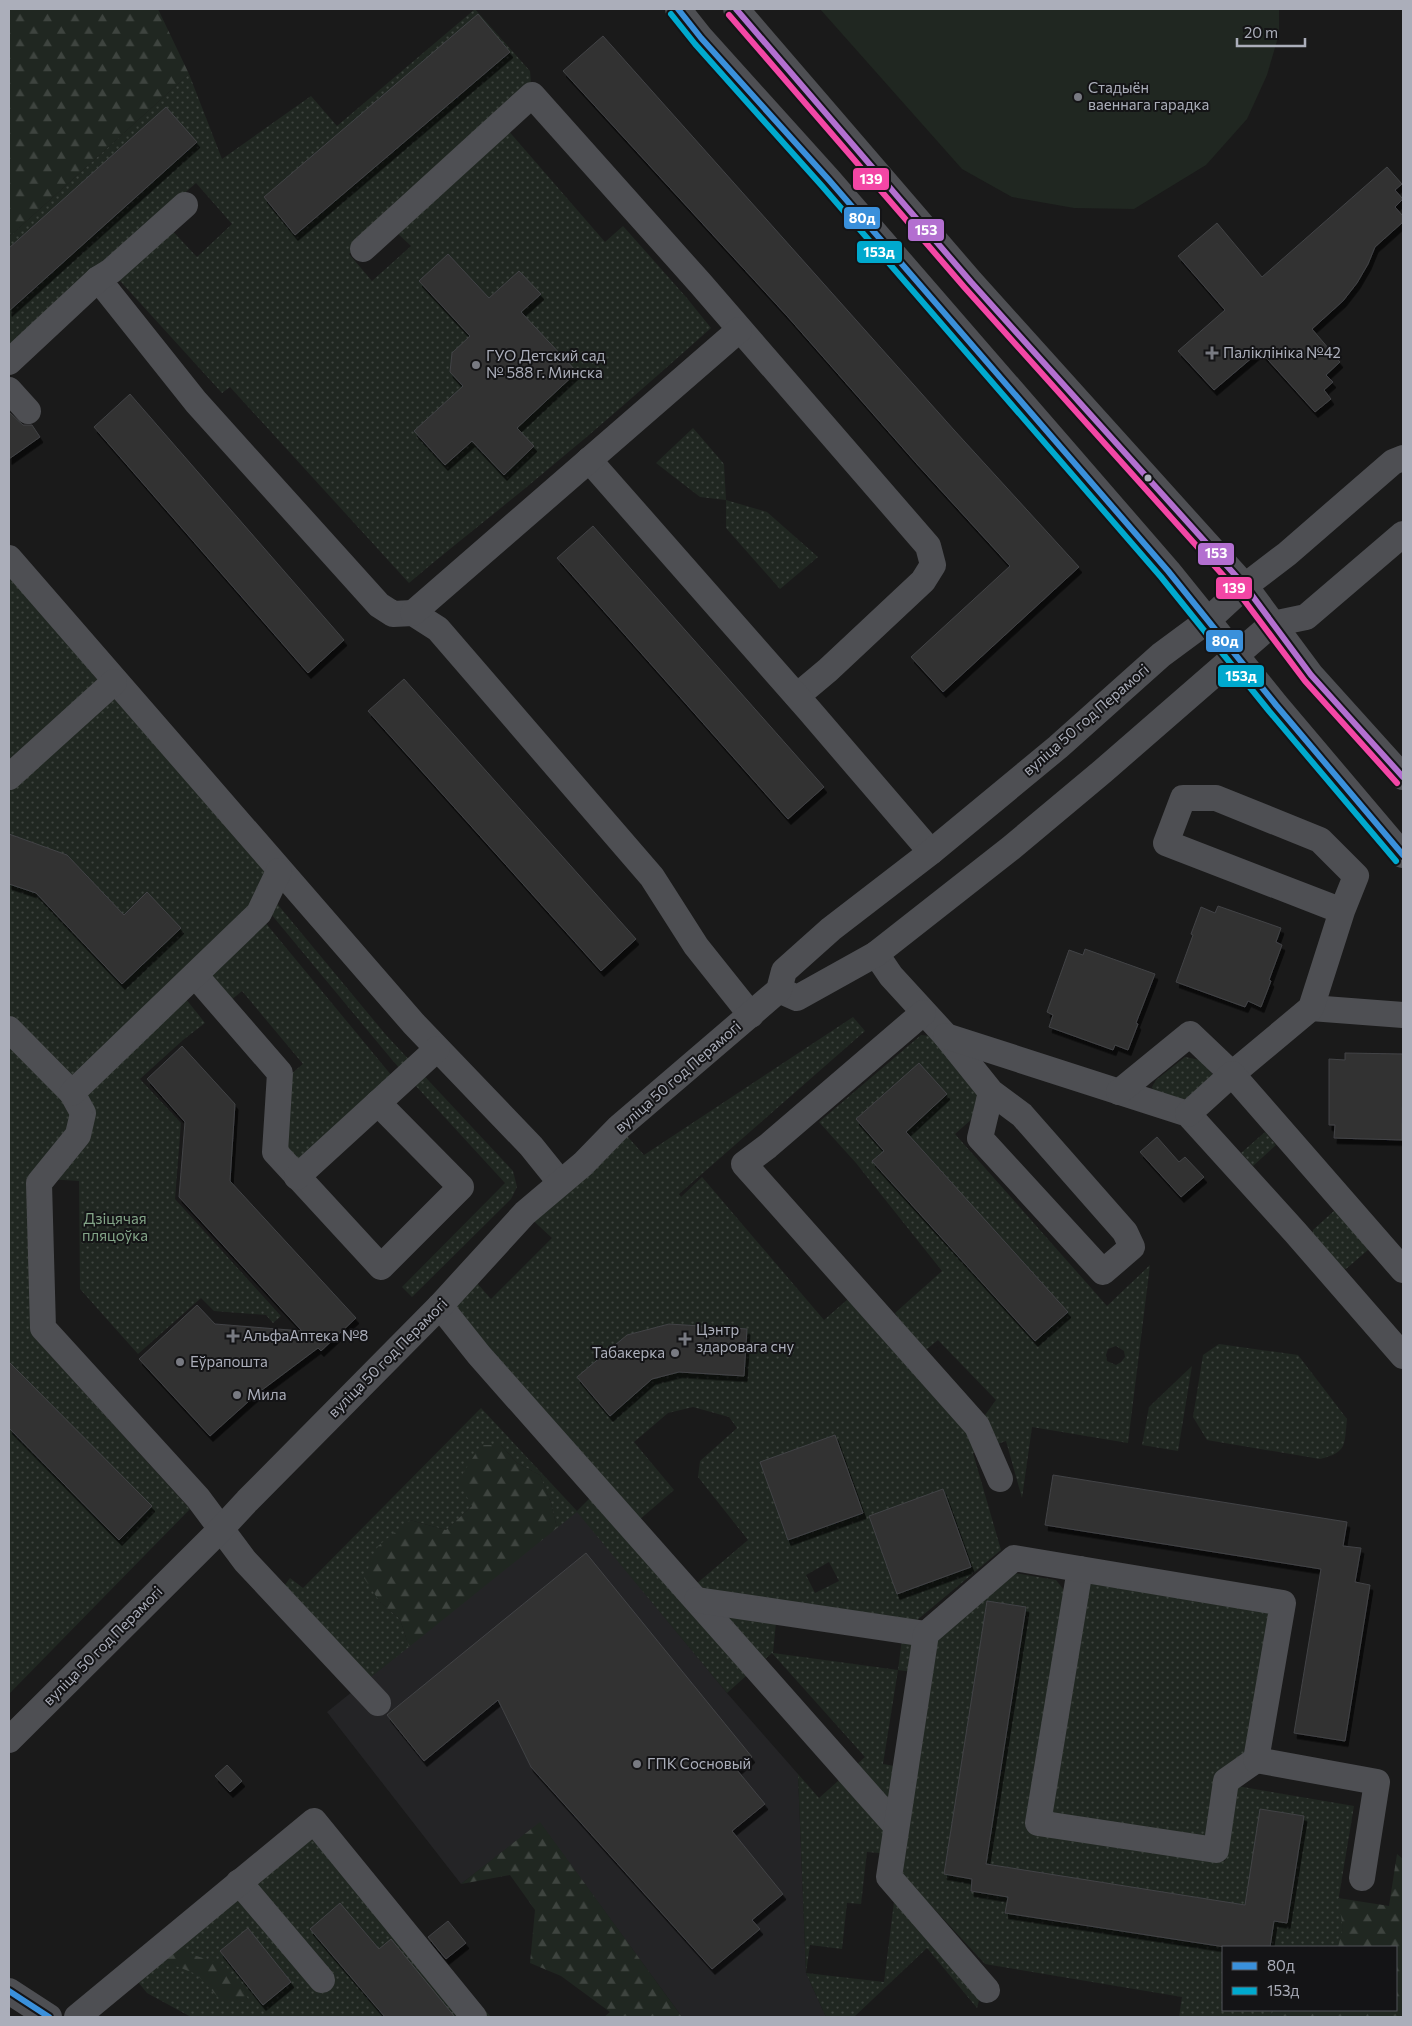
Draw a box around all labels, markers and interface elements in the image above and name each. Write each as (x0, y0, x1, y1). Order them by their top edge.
scale bar (1237, 15, 1304, 47)
text: 20 m (1244, 23, 1278, 41)
place label: Стадыён ваеннага гарадка (1088, 78, 1209, 113)
marker: Стадыён ваеннага гарадка (1072, 91, 1084, 103)
line badge: 139 (852, 167, 890, 191)
text: 139 (859, 170, 883, 187)
line badge: 80д (843, 206, 881, 230)
text: 80д (849, 209, 876, 226)
line badge: 153 (907, 218, 945, 242)
text: 153 (915, 221, 937, 238)
line badge: 153д (856, 240, 903, 264)
text: 153д (863, 243, 895, 260)
place label: Паліклініка №42 (1223, 343, 1341, 361)
place label: ГУО Детский сад № 588 г. Минска (486, 346, 605, 381)
marker: Паліклініка №42 (1205, 346, 1219, 360)
marker: ГУО Детский сад № 588 г. Минска (470, 359, 482, 371)
unlabelled marker (1143, 473, 1153, 483)
line badge: 153 (1197, 542, 1235, 566)
text: 153 (1205, 544, 1227, 561)
line badge: 139 (1215, 576, 1253, 600)
text: 139 (1222, 579, 1246, 596)
line badge: 80д (1205, 629, 1244, 653)
text: 80д (1212, 632, 1239, 649)
street label: вуліца 50 год Перамогі (1019, 660, 1152, 779)
line badge: 153д (1217, 664, 1265, 688)
text: 153д (1225, 667, 1257, 684)
street label: вуліца 50 год Перамогі (611, 1017, 744, 1136)
park label: Дзіцячая пляцоўка (82, 1209, 148, 1244)
street label: вуліца 50 год Перамогі (324, 1294, 451, 1421)
place label: Цэнтр здаровага сну (696, 1320, 794, 1355)
place label: АльфаАптека №8 (243, 1326, 368, 1344)
marker: АльфаАптека №8 (227, 1330, 239, 1342)
marker: Цэнтр здаровага сну (678, 1332, 692, 1346)
place label: Табакерка (592, 1343, 665, 1361)
marker: Табакерка (669, 1347, 681, 1359)
place label: Еўрапошта (190, 1352, 268, 1370)
marker: Еўрапошта (174, 1356, 186, 1368)
place label: Мила (247, 1385, 286, 1403)
marker: Мила (231, 1389, 243, 1401)
street label: вуліца 50 год Перамогі (39, 1582, 166, 1709)
place label: ГПК Сосновый (647, 1754, 751, 1772)
marker: ГПК Сосновый (631, 1758, 643, 1770)
legend (1222, 1946, 1397, 2011)
text: 80д (1267, 1956, 1295, 1974)
text: 153д (1267, 1981, 1300, 1999)

